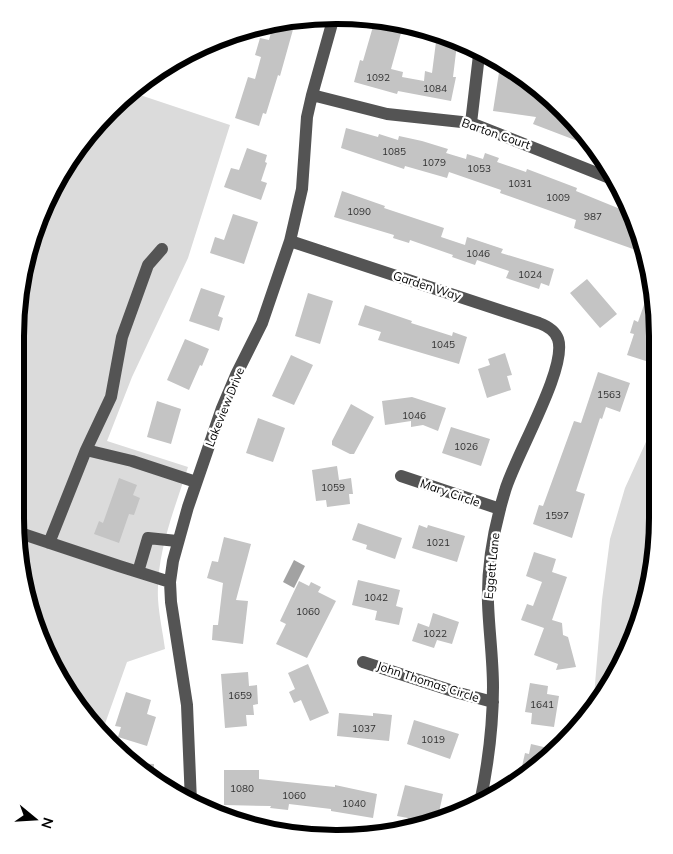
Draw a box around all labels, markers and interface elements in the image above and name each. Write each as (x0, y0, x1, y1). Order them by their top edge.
house number: 1092 (366, 71, 390, 84)
house number: 1084 (423, 82, 447, 95)
street label: Barton Court (460, 115, 532, 152)
house number: 1085 (382, 145, 406, 158)
house number: 1079 (422, 156, 446, 169)
house number: 1053 (467, 162, 491, 175)
house number: 1031 (508, 177, 532, 190)
house number: 1009 (546, 191, 570, 204)
house number: 1090 (347, 205, 371, 218)
house number: 987 (584, 210, 602, 223)
house number: 1046 (466, 247, 490, 260)
street label: Garden Way (391, 268, 464, 304)
house number: 1024 (518, 268, 542, 281)
house number: 1045 (431, 338, 455, 351)
street label: Lakeview Drive (202, 365, 247, 449)
house number: 1563 (597, 388, 621, 401)
house number: 1046 (402, 409, 426, 422)
house number: 1026 (454, 440, 478, 453)
street label: Mary Circle (418, 475, 482, 510)
house number: 1059 (321, 481, 345, 494)
house number: 1597 (545, 509, 569, 522)
street label: Eggett Lane (481, 532, 502, 600)
house number: 1021 (426, 536, 450, 549)
house number: 1042 (364, 591, 388, 604)
house number: 1060 (296, 605, 320, 618)
house number: 1022 (423, 627, 447, 640)
street label: John Thomas Circle (375, 658, 481, 705)
house number: 1659 (228, 689, 252, 702)
house number: 1641 (530, 698, 554, 711)
house number: 1037 (352, 722, 376, 735)
house number: 1019 (421, 733, 445, 746)
house number: 1080 (230, 782, 254, 795)
house number: 1060 (282, 789, 306, 802)
north arrow (10, 794, 60, 844)
house number: 1040 (342, 797, 366, 810)
text: N (37, 815, 58, 831)

